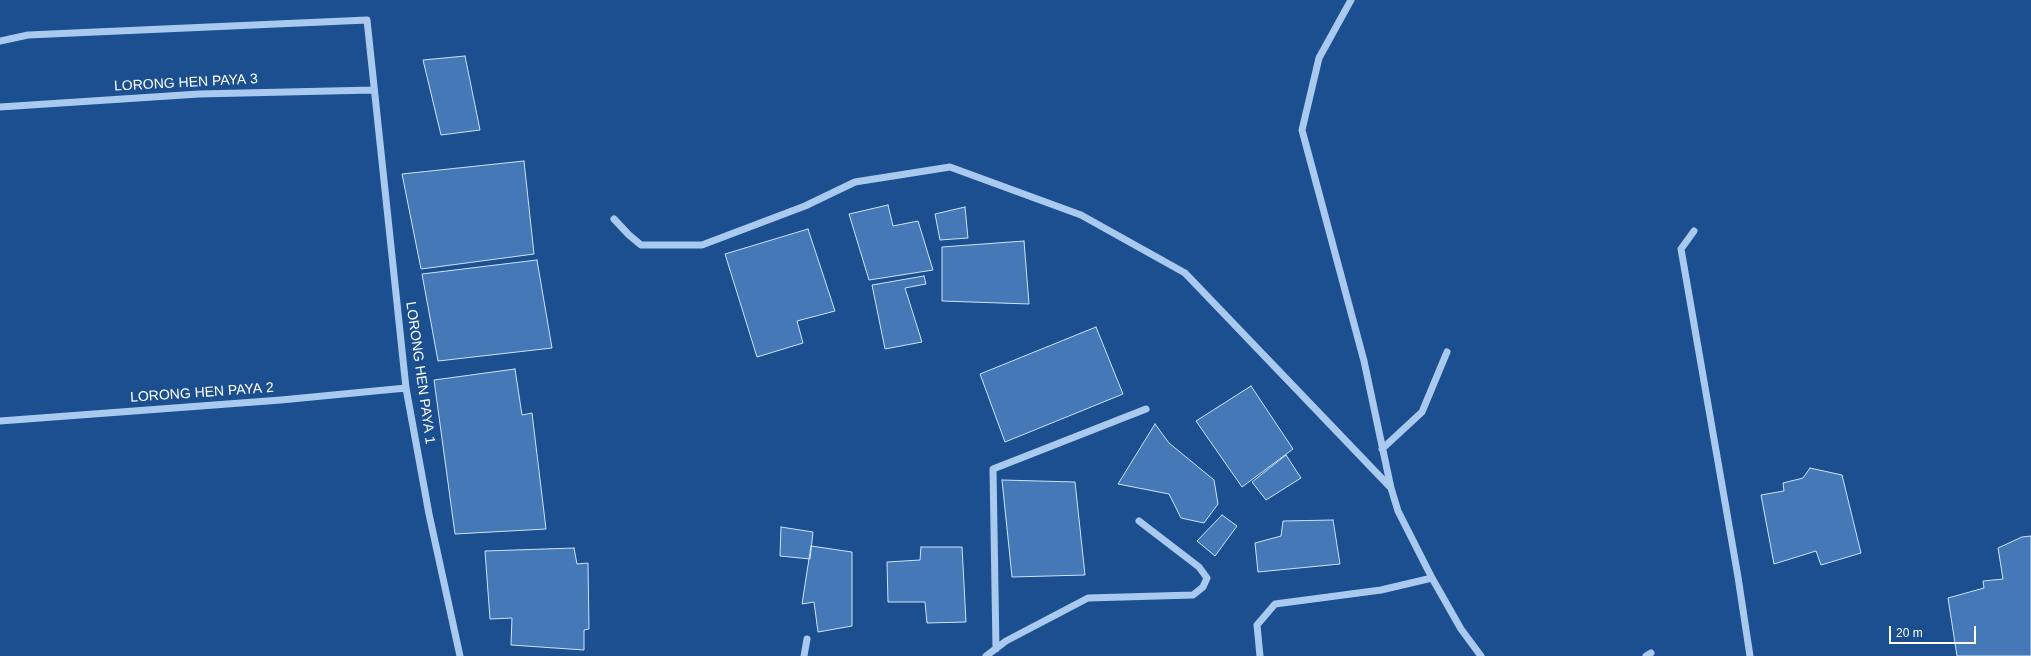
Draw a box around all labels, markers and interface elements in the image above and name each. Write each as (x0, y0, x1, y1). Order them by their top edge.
street label: LORONG HEN PAYA 3 (114, 71, 258, 95)
street label: LORONG HEN PAYA 1 (402, 301, 438, 445)
street label: LORONG HEN PAYA 2 (130, 380, 274, 406)
scale bar (1891, 618, 1978, 644)
text: 20 m (1896, 626, 1923, 640)

